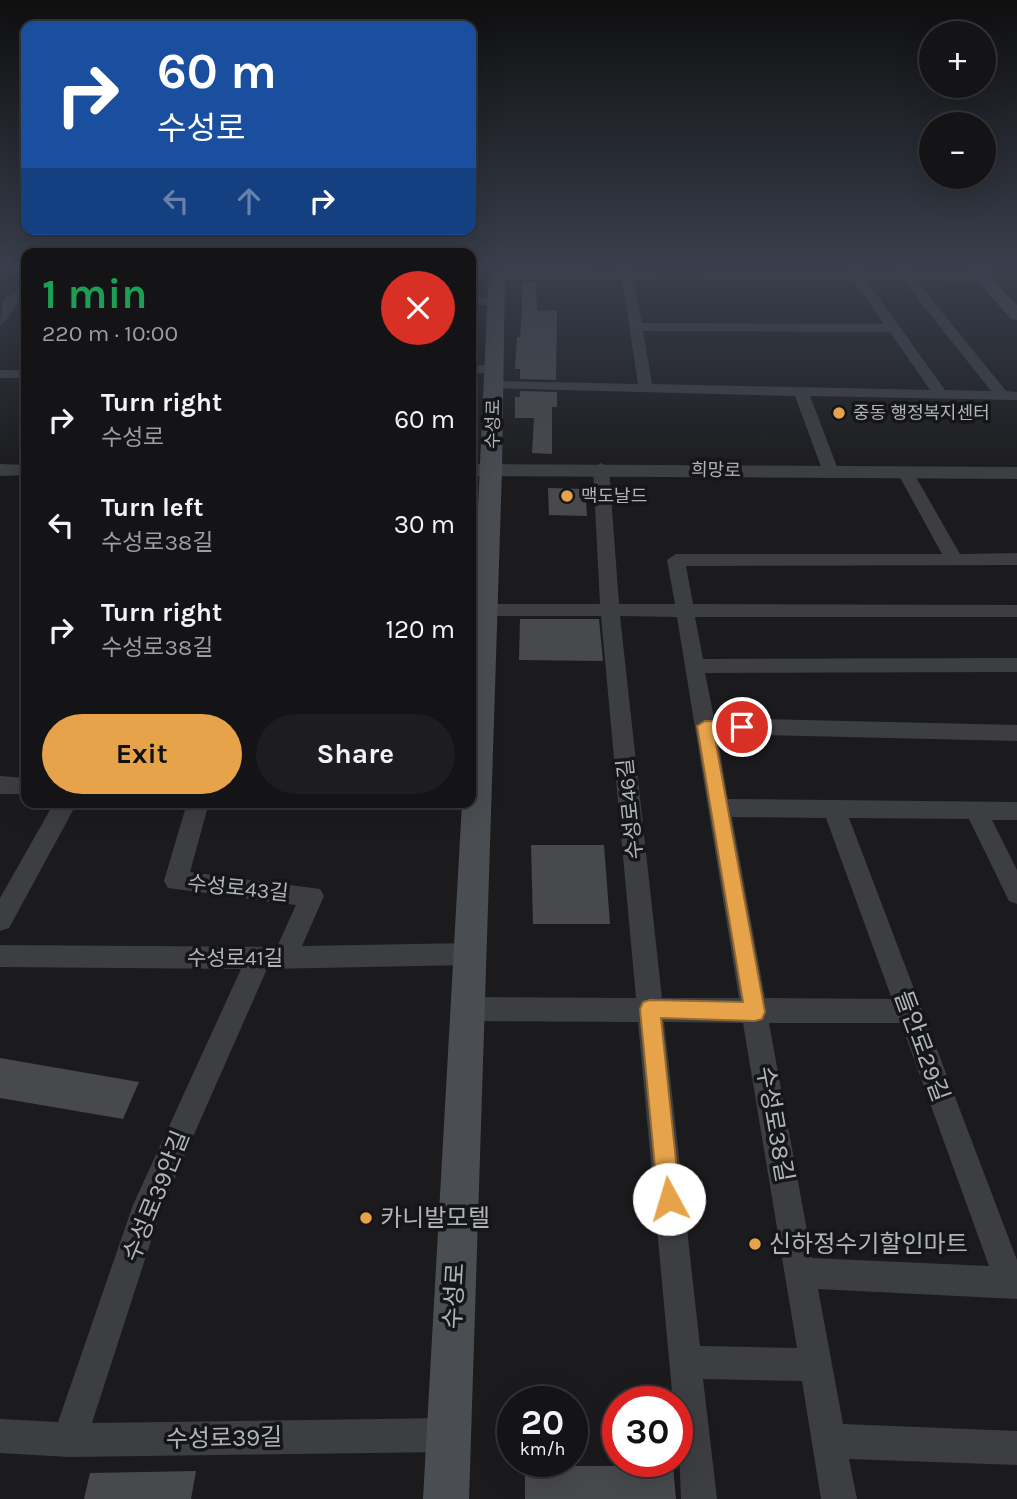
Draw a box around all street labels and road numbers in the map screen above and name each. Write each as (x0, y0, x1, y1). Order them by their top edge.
street label: 수성로 (482, 399, 504, 449)
street label: 희망로 (691, 459, 741, 481)
street label: 수성로46길 (613, 758, 647, 860)
street label: 수성로43길 (186, 871, 290, 905)
street label: 수성로41길 (187, 946, 283, 970)
street label: 들안로29길 (889, 987, 955, 1105)
street label: 수성로38길 (751, 1064, 799, 1184)
street label: 수성로39안길 (117, 1127, 195, 1265)
street label: 수성로 (438, 1262, 470, 1330)
street label: 수성로39길 (166, 1423, 282, 1453)

